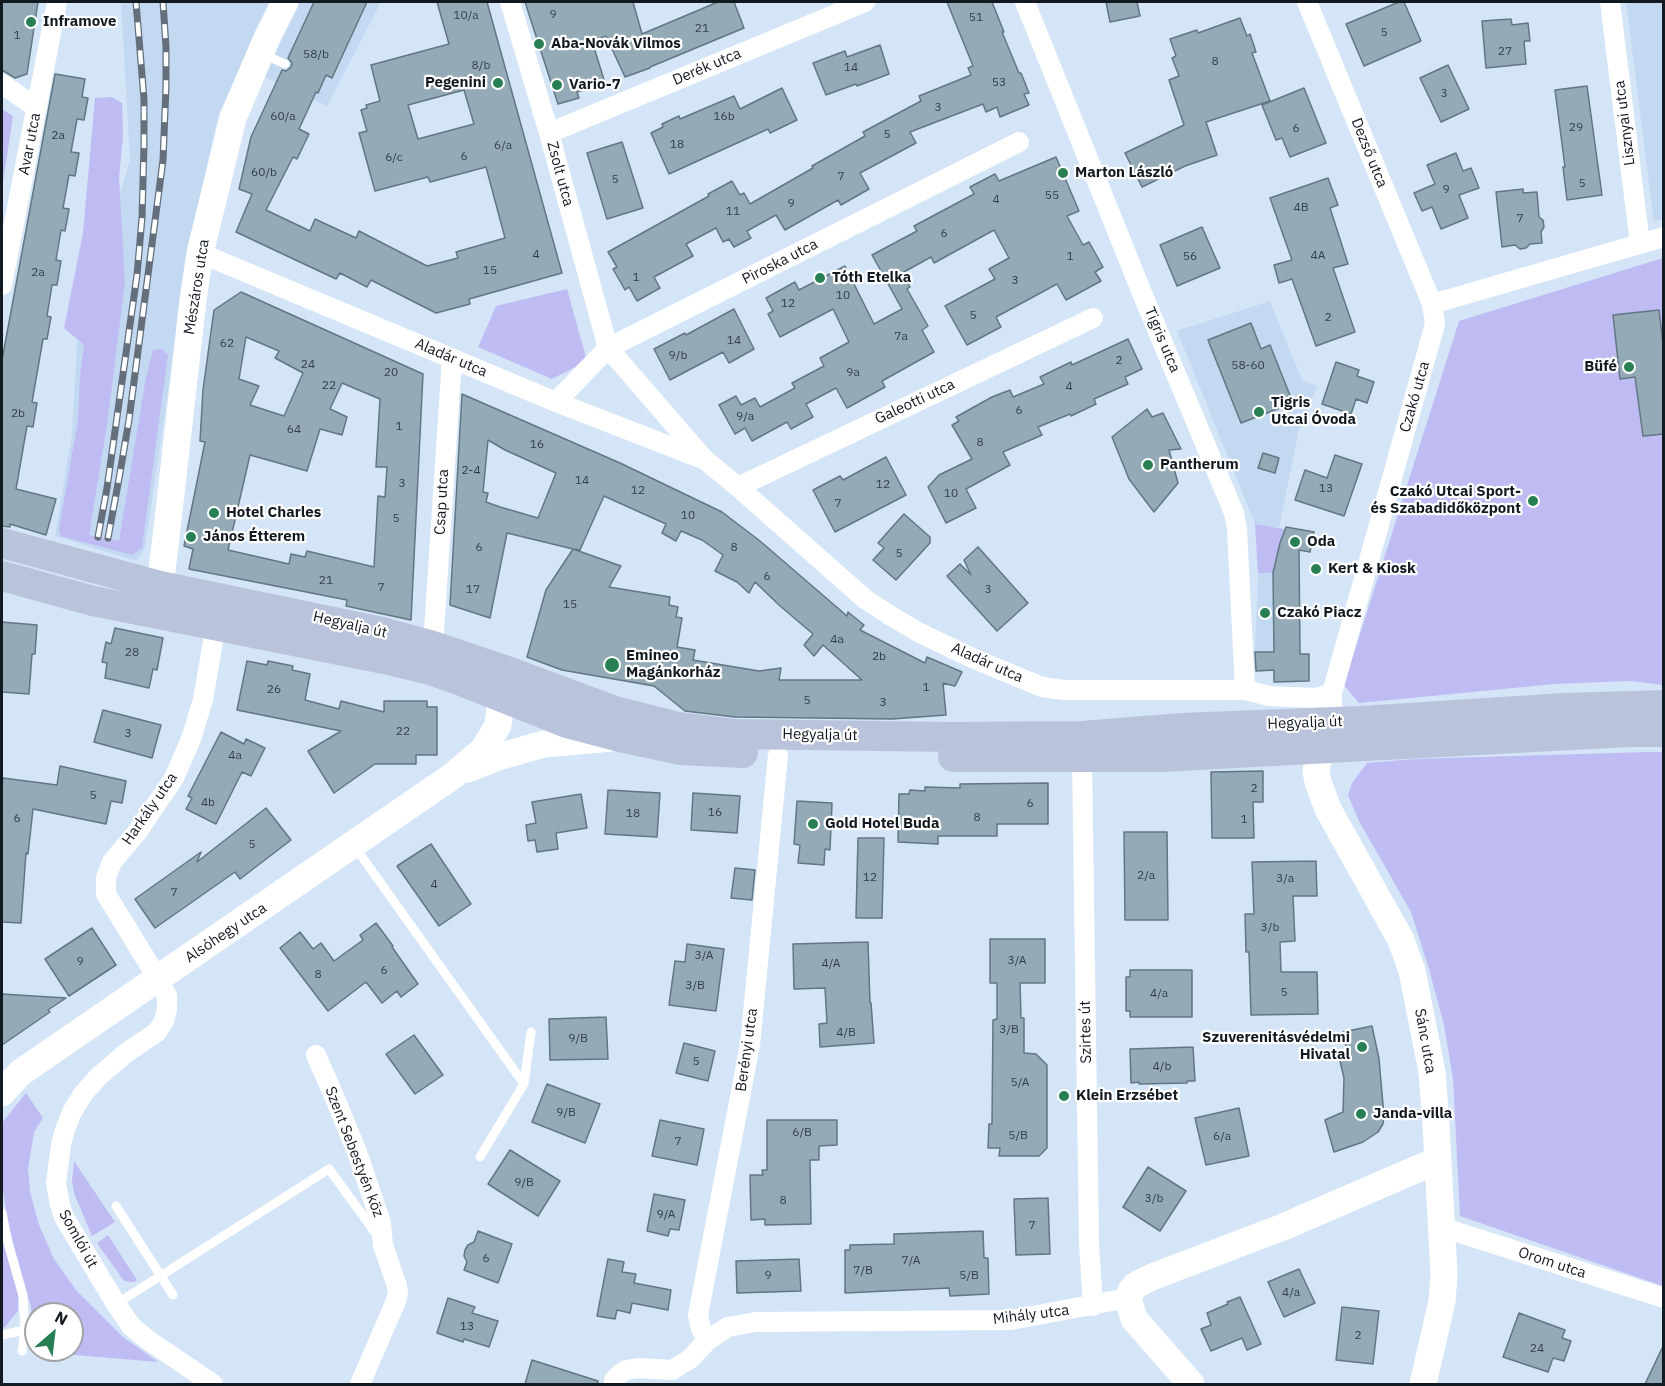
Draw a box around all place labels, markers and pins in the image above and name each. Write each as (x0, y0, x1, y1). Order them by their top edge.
place label: Inframove (43, 13, 116, 31)
marker: Inframove (24, 15, 38, 29)
place label: Aba-Novák Vilmos (551, 35, 681, 53)
marker: Aba-Novák Vilmos (532, 37, 546, 51)
place label: Pegenini (425, 74, 486, 92)
marker: Pegenini (491, 76, 505, 90)
place label: Vario-7 (569, 76, 621, 94)
marker: Vario-7 (550, 78, 564, 92)
place label: Marton László (1075, 164, 1173, 182)
marker: Marton László (1056, 166, 1070, 180)
place label: Tóth Etelka (832, 269, 911, 287)
marker: Tóth Etelka (813, 271, 827, 285)
place label: Büfé (1584, 358, 1617, 376)
marker: Büfé (1622, 360, 1636, 374)
place label: Tigris Utcai Óvoda (1271, 394, 1356, 429)
marker: Tigris Utcai Óvoda (1252, 405, 1266, 419)
place label: Pantherum (1160, 456, 1239, 474)
marker: Pantherum (1141, 458, 1155, 472)
place label: Czakó Utcai Sport- és Szabadidőközpont (1371, 483, 1521, 518)
marker: Czakó Utcai Sport- és Szabadidőközpont (1526, 494, 1540, 508)
place label: Hotel Charles (226, 504, 321, 522)
marker: Hotel Charles (207, 506, 221, 520)
place label: János Étterem (203, 528, 305, 546)
marker: János Étterem (184, 530, 198, 544)
place label: Oda (1307, 533, 1335, 551)
marker: Oda (1288, 535, 1302, 549)
place label: Kert & Kiosk (1328, 560, 1416, 578)
marker: Kert & Kiosk (1309, 562, 1323, 576)
place label: Czakó Piacz (1277, 604, 1362, 622)
marker: Czakó Piacz (1258, 606, 1272, 620)
place label: Emineo Magánkorház (626, 647, 721, 682)
marker: Emineo Magánkorház (603, 656, 621, 674)
place label: Gold Hotel Buda (825, 815, 939, 833)
marker: Gold Hotel Buda (806, 817, 820, 831)
place label: Szuverenitásvédelmi Hivatal (1202, 1029, 1350, 1064)
marker: Szuverenitásvédelmi Hivatal (1355, 1040, 1369, 1054)
place label: Klein Erzsébet (1076, 1087, 1178, 1105)
marker: Klein Erzsébet (1057, 1089, 1071, 1103)
place label: Janda-villa (1373, 1105, 1452, 1123)
marker: Janda-villa (1354, 1107, 1368, 1121)

